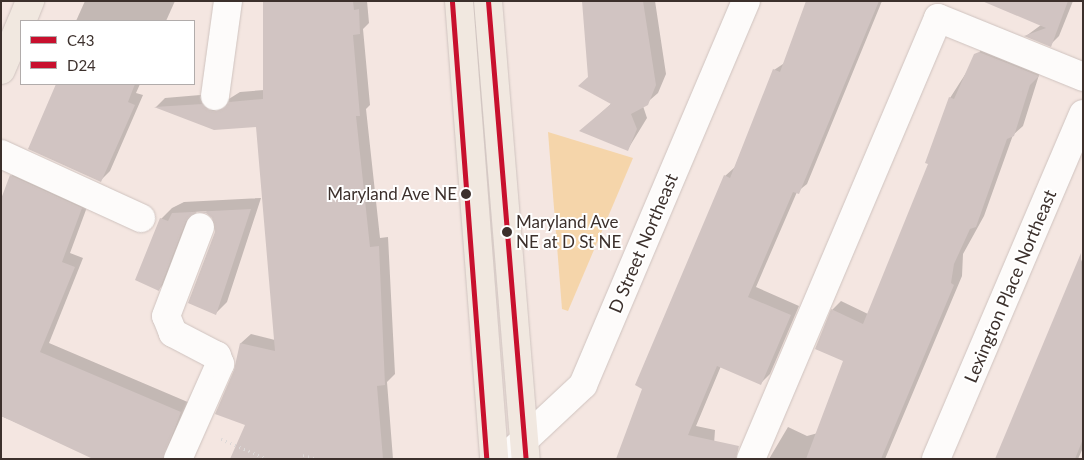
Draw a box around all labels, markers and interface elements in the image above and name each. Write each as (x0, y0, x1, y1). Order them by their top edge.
legend (20, 20, 195, 85)
text: C43 (67, 31, 94, 49)
text: D24 (67, 56, 96, 74)
street label: D Street Northeast (604, 170, 682, 316)
place label: Maryland Ave NE (327, 184, 457, 204)
street label: Lexington Place Northeast (959, 186, 1061, 386)
marker: Maryland Ave NE (461, 189, 471, 199)
place label: Maryland Ave NE at D St NE (516, 212, 621, 252)
marker: Maryland Ave NE at D St NE (502, 227, 512, 237)

